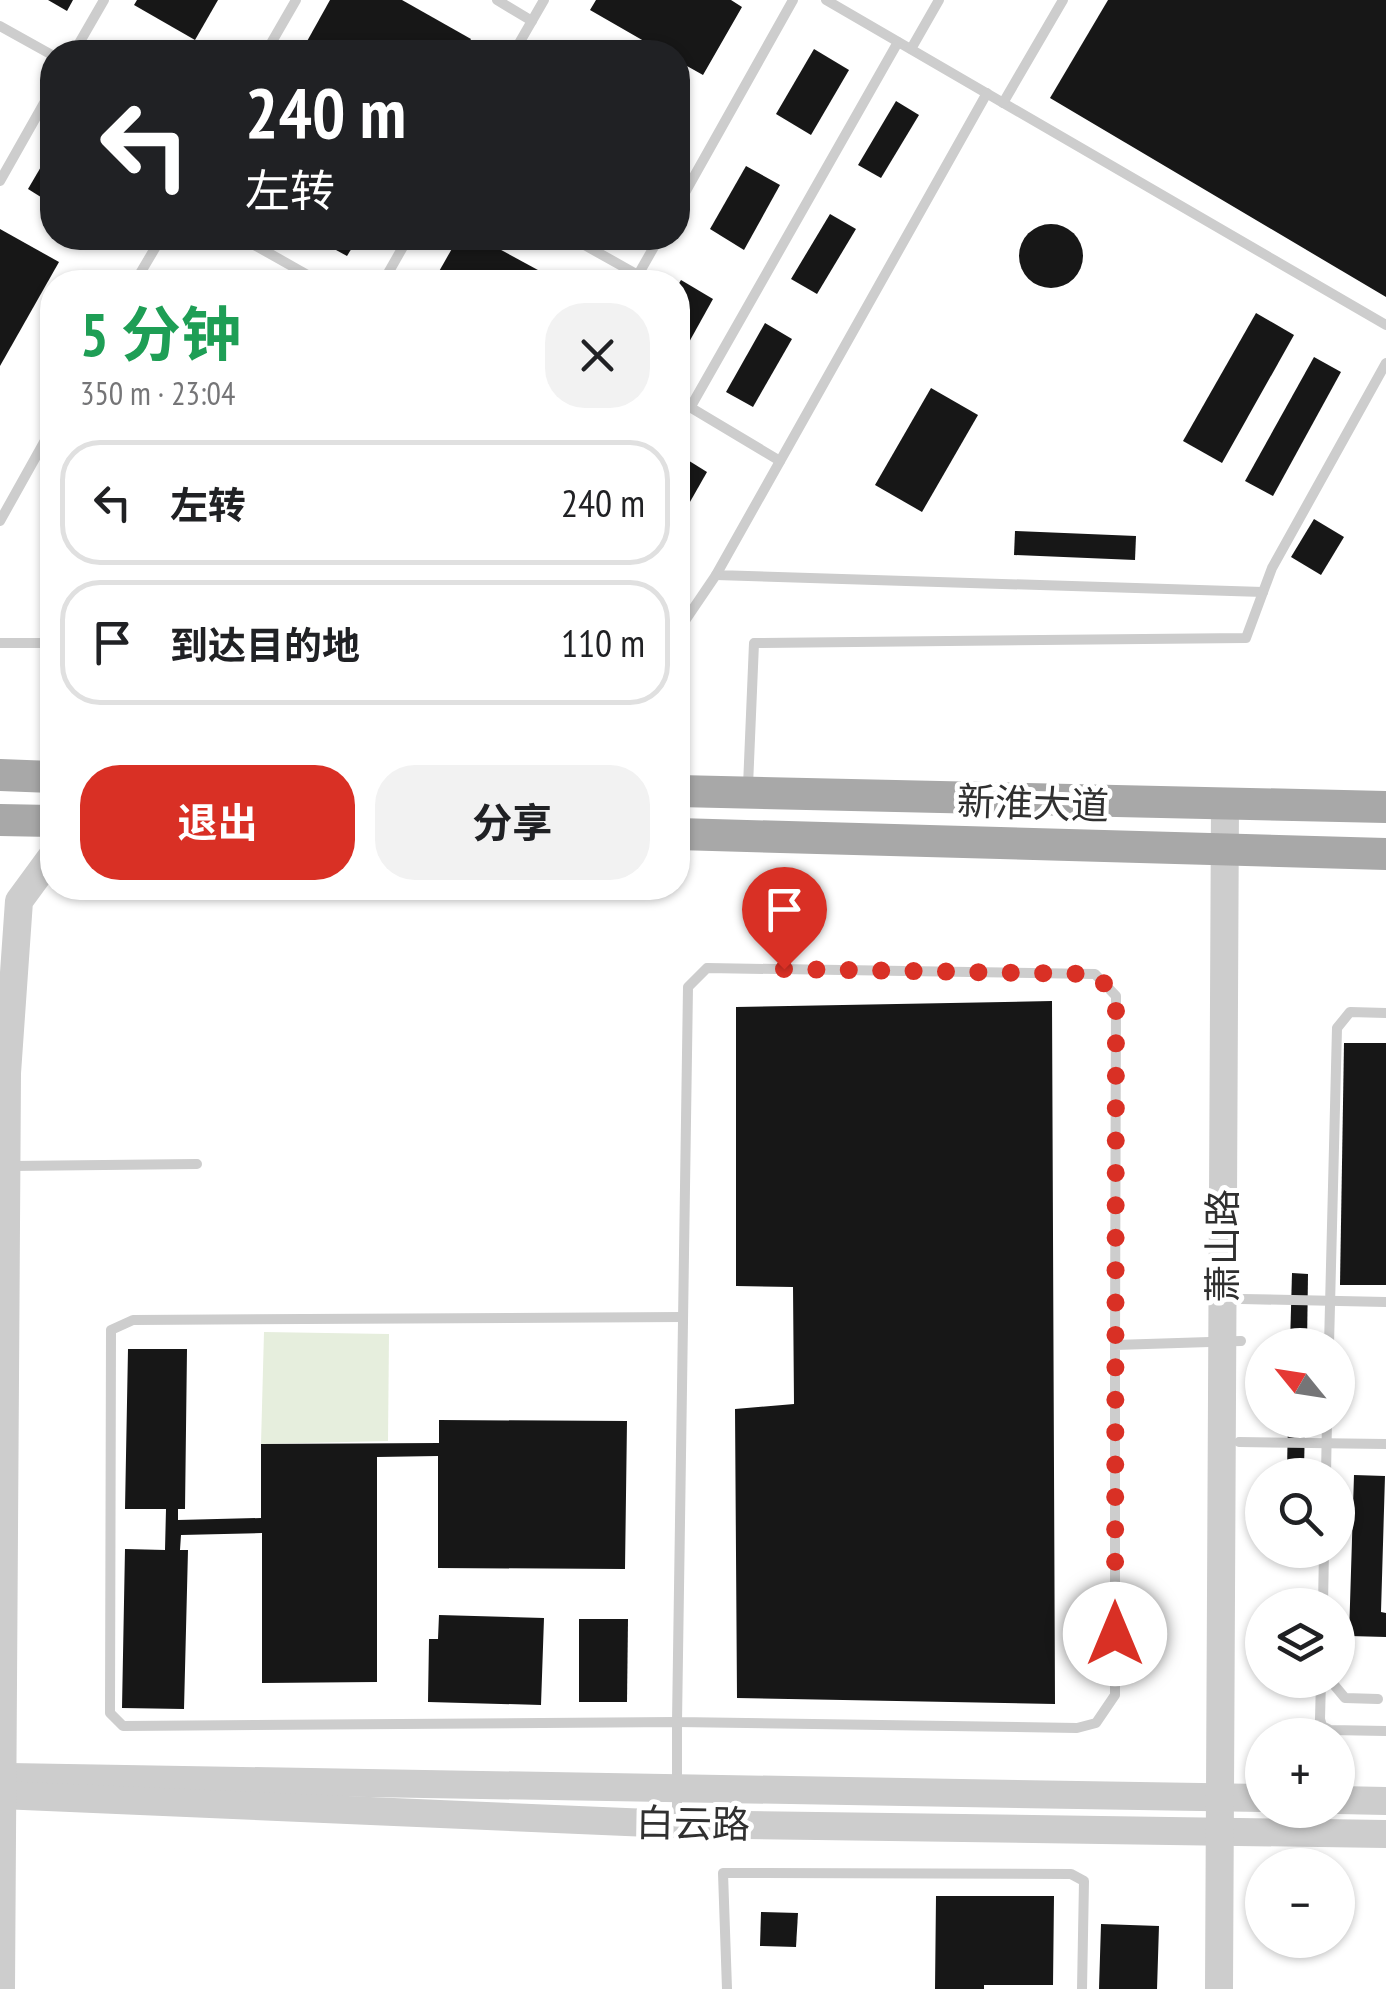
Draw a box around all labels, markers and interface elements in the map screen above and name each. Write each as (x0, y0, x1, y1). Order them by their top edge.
text: 240 m (245, 67, 406, 157)
icon: left (80, 80, 210, 210)
text: 左转 (245, 161, 335, 219)
text: 5 分钟 (80, 295, 241, 373)
button: close (545, 303, 650, 408)
text: 350 m · 23:04 (80, 372, 235, 414)
icon: left (85, 475, 140, 530)
text: 240 m (561, 478, 645, 527)
text: 左转 (170, 480, 246, 529)
icon: arrive (85, 615, 140, 670)
text: 110 m (561, 618, 645, 667)
text: 到达目的地 (170, 620, 360, 669)
button: 退出 (80, 765, 355, 880)
button: 分享 (375, 765, 650, 880)
street label: 新淮大道 (956, 775, 1110, 830)
pin (742, 867, 827, 970)
icon: arrive (757, 882, 812, 937)
street label: 萧山路 (1197, 1189, 1246, 1303)
north arrow (1245, 1328, 1355, 1438)
map controls (1245, 1328, 1355, 1958)
button: search (1245, 1458, 1355, 1568)
position arrow (1063, 1582, 1167, 1686)
button: layers (1245, 1588, 1355, 1698)
button: + (1245, 1718, 1355, 1828)
street label: 白云路 (636, 1797, 750, 1848)
button: − (1245, 1848, 1355, 1958)

